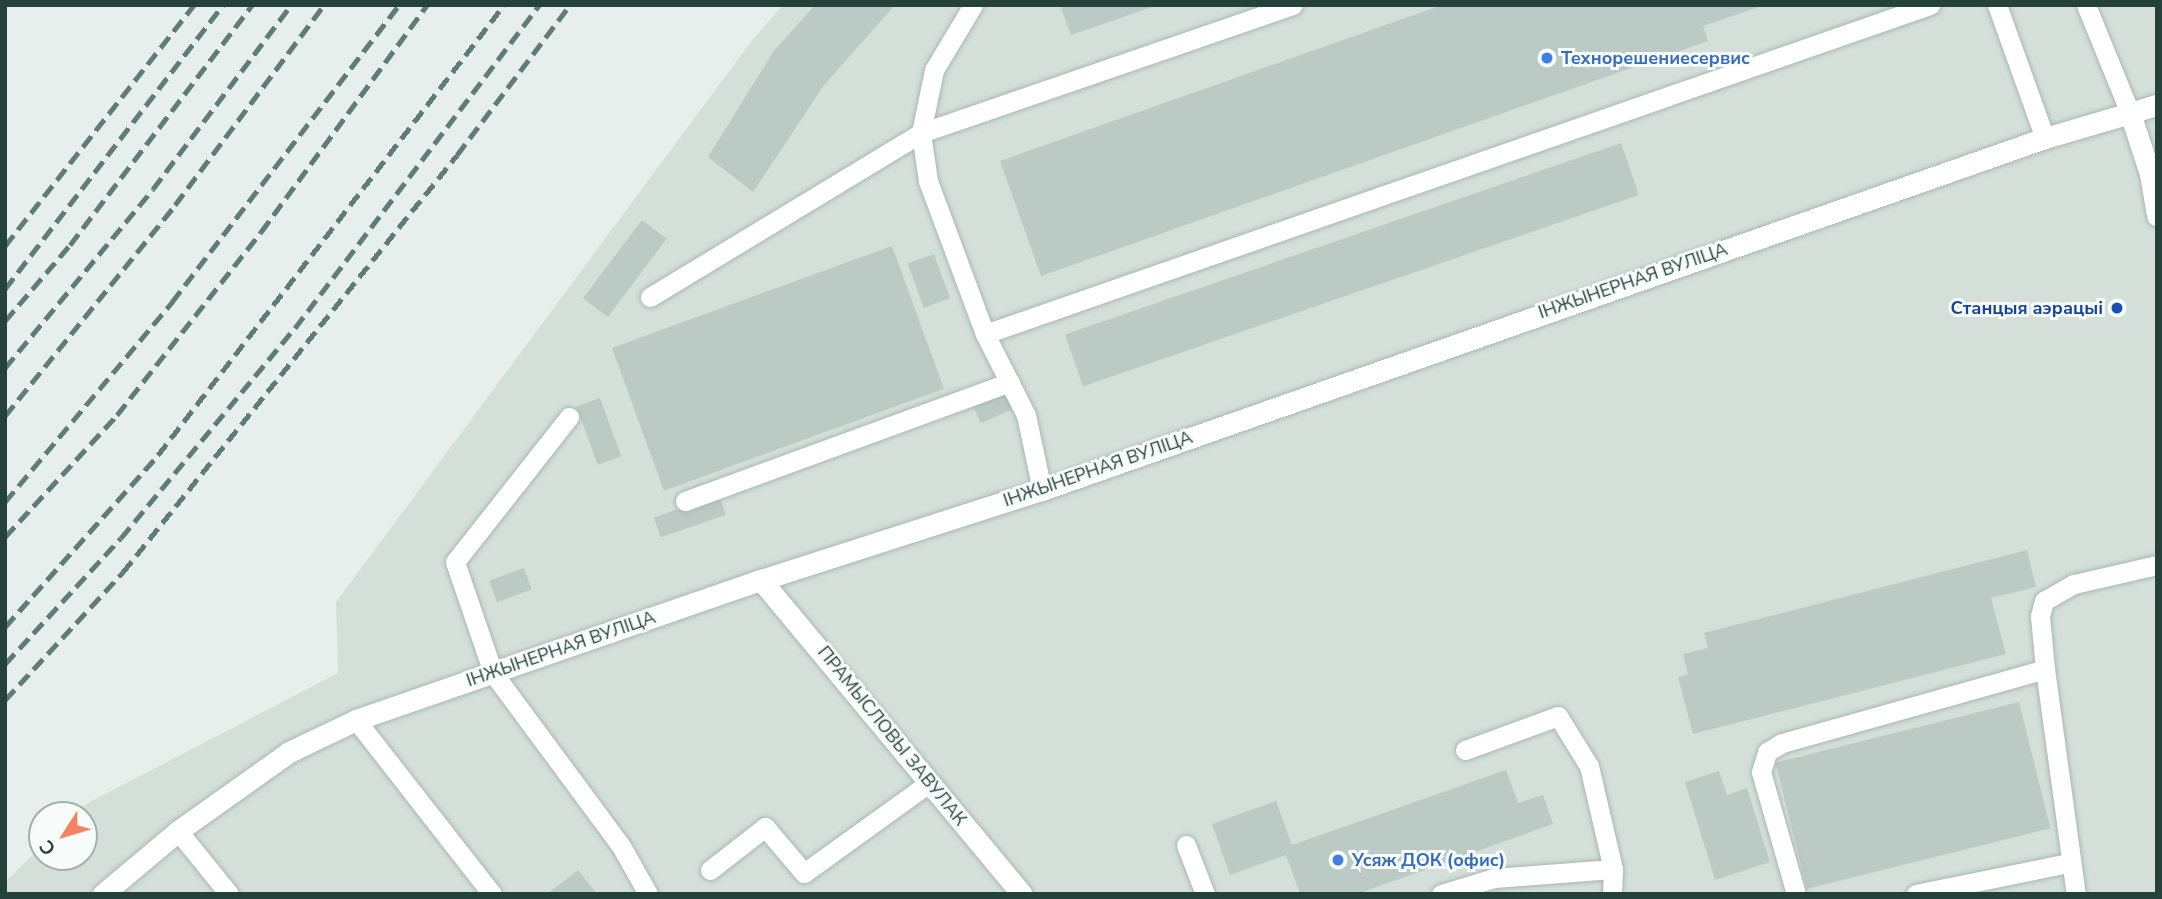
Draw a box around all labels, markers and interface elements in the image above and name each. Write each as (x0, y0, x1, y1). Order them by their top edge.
place label: Технорешениесервис (1561, 47, 1750, 69)
marker: Технорешениесервис (1539, 50, 1555, 66)
street label: ІНЖЫНЕРНАЯ ВУЛІЦА (1536, 238, 1730, 324)
place label: Станцыя аэрацыі (1951, 297, 2103, 319)
marker: Станцыя аэрацыі (2109, 300, 2125, 316)
street label: ІНЖЫНЕРНАЯ ВУЛІЦА (1001, 426, 1195, 512)
street label: ІНЖЫНЕРНАЯ ВУЛІЦА (464, 606, 658, 692)
street label: ПРАМЫСЛОВЫ ЗАВУЛАК (813, 642, 971, 830)
north arrow (28, 801, 98, 871)
text: С (34, 834, 62, 860)
place label: Усяж ДОК (офис) (1352, 849, 1505, 871)
marker: Усяж ДОК (офис) (1330, 852, 1346, 868)

